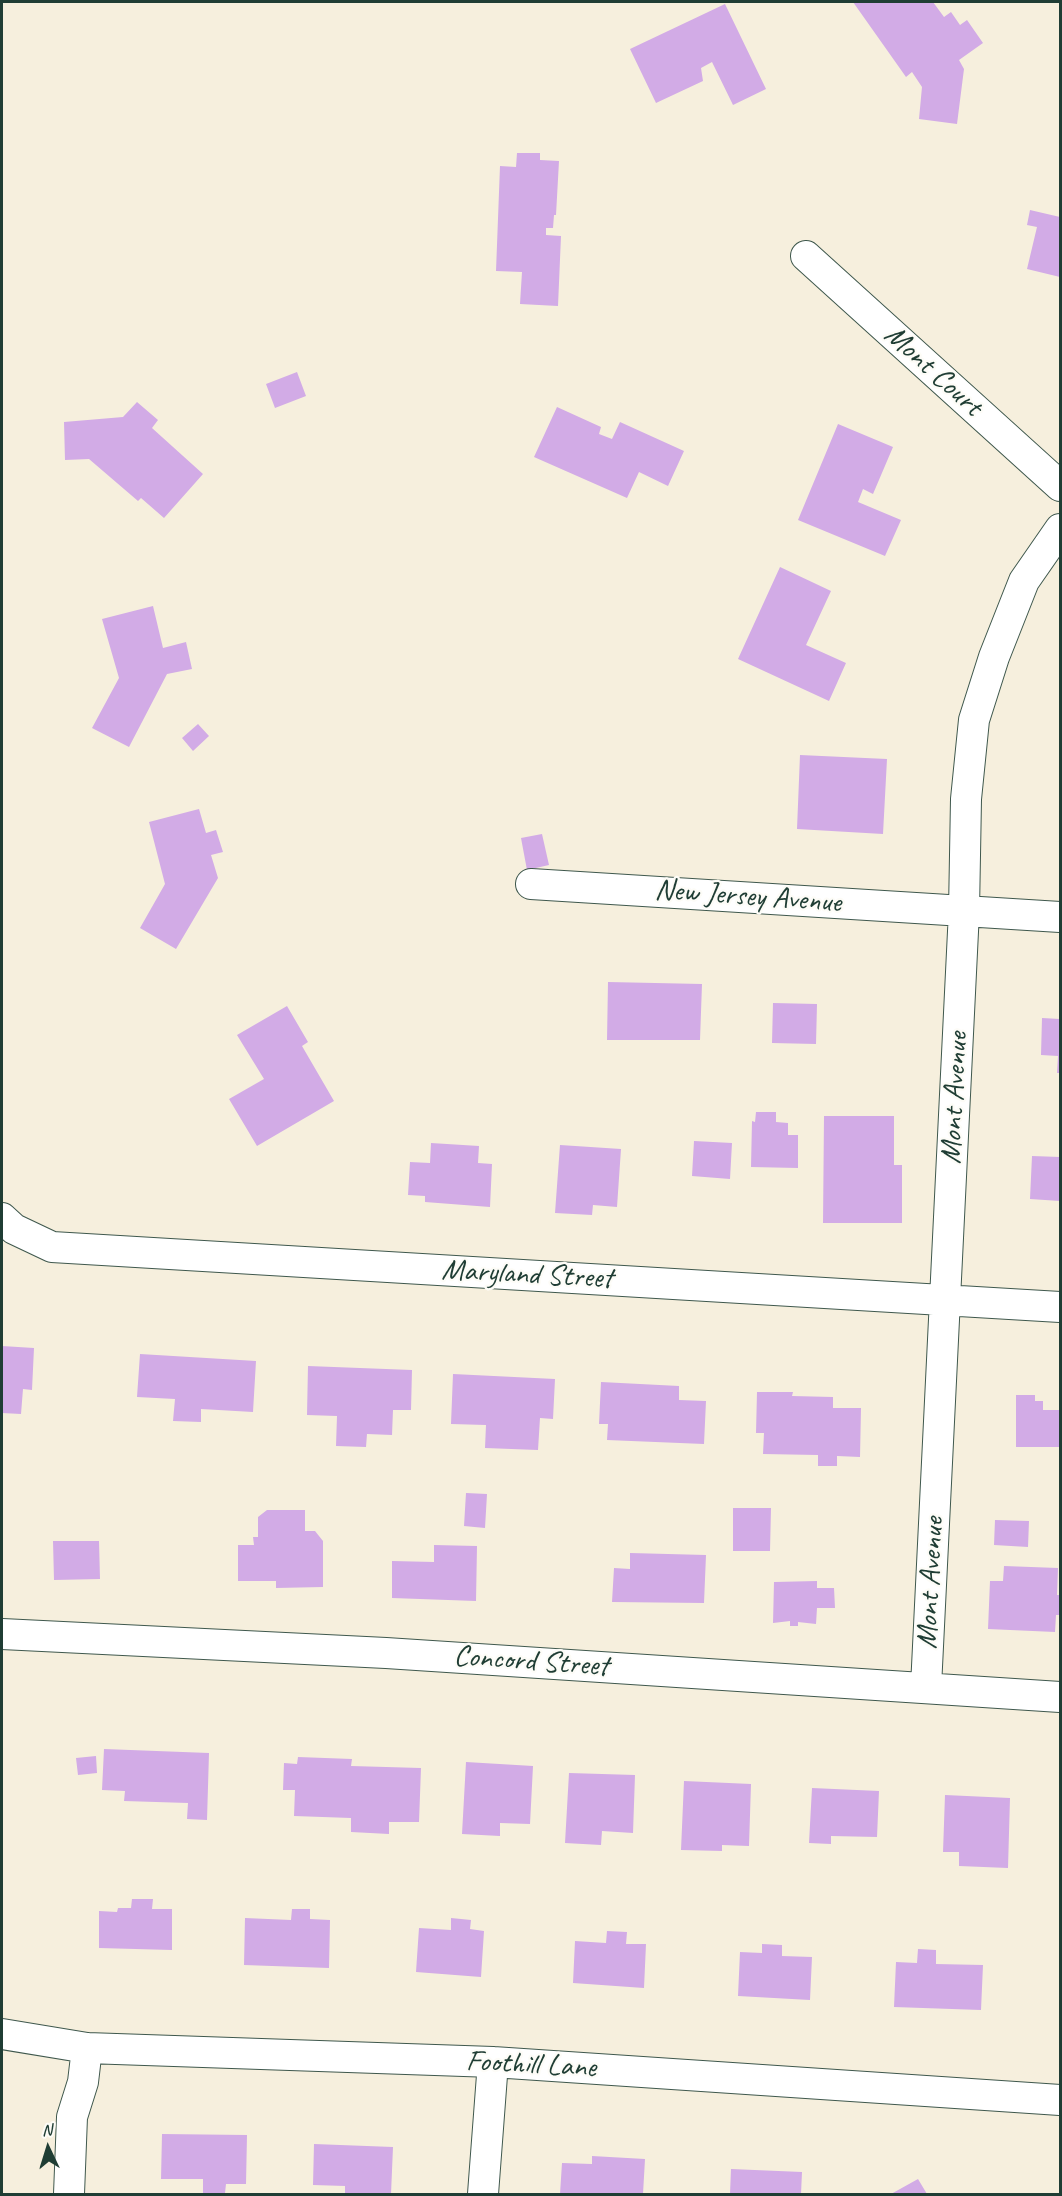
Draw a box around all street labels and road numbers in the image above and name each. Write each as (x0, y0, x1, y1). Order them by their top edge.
street label: Mont Court (877, 318, 989, 424)
street label: New Jersey Avenue (654, 873, 842, 921)
street label: Mont Avenue (934, 1031, 976, 1165)
street label: Maryland Street (441, 1253, 613, 1297)
street label: Mont Avenue (910, 1516, 952, 1650)
street label: Concord Street (453, 1639, 609, 1685)
street label: Foothill Lane (465, 2044, 597, 2086)

